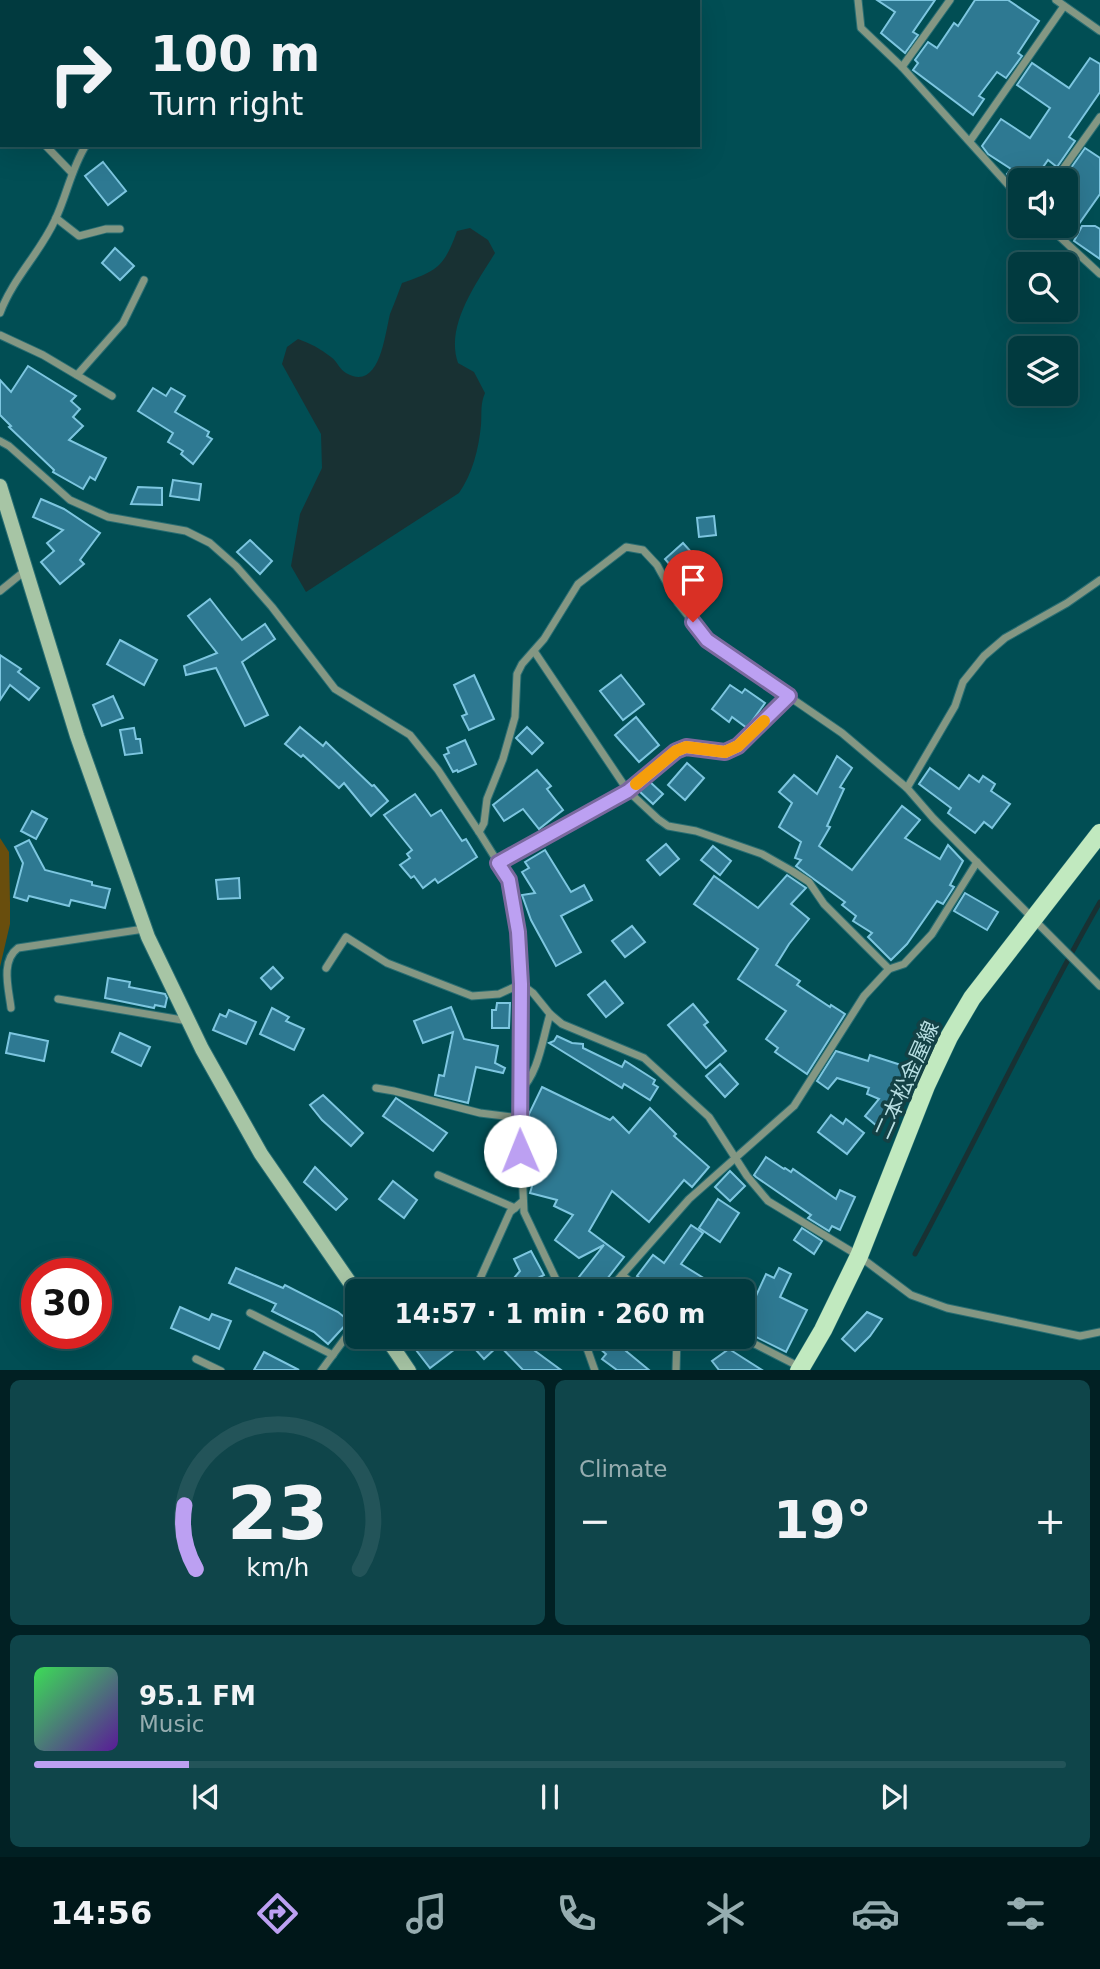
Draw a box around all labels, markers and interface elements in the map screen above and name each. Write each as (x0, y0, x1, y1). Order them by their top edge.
text: 100 m (150, 26, 320, 83)
icon: right (35, 28, 126, 119)
text: Turn right (150, 85, 303, 123)
map controls (1008, 168, 1078, 406)
button: sound (1008, 168, 1078, 238)
button: search (1008, 252, 1078, 322)
button: layers (1008, 336, 1078, 406)
pin (663, 550, 723, 622)
icon: arrive (674, 561, 712, 599)
street label: 二本松金屋線 (870, 1018, 944, 1142)
position arrow (483, 1114, 557, 1188)
speed limit sign: 30 (21, 1258, 112, 1349)
text: 14:57 · 1 min · 260 m (395, 1299, 705, 1329)
text: Climate (579, 1456, 668, 1482)
text: 23 (227, 1471, 328, 1556)
text: 19° (773, 1490, 872, 1550)
text: − (579, 1499, 611, 1543)
text: + (1034, 1499, 1066, 1543)
text: km/h (246, 1552, 309, 1581)
text: 95.1 FM (139, 1681, 256, 1711)
text: Music (139, 1711, 204, 1737)
icon: previous (187, 1778, 225, 1816)
icon: pause (531, 1778, 569, 1816)
icon: next (875, 1778, 913, 1816)
icon: directions (253, 1889, 302, 1938)
icon: music (402, 1889, 451, 1938)
icon: phone (552, 1889, 601, 1938)
icon: climate (701, 1889, 750, 1938)
icon: car (851, 1889, 900, 1938)
icon: filters (1001, 1889, 1050, 1938)
text: 14:56 (50, 1894, 152, 1932)

